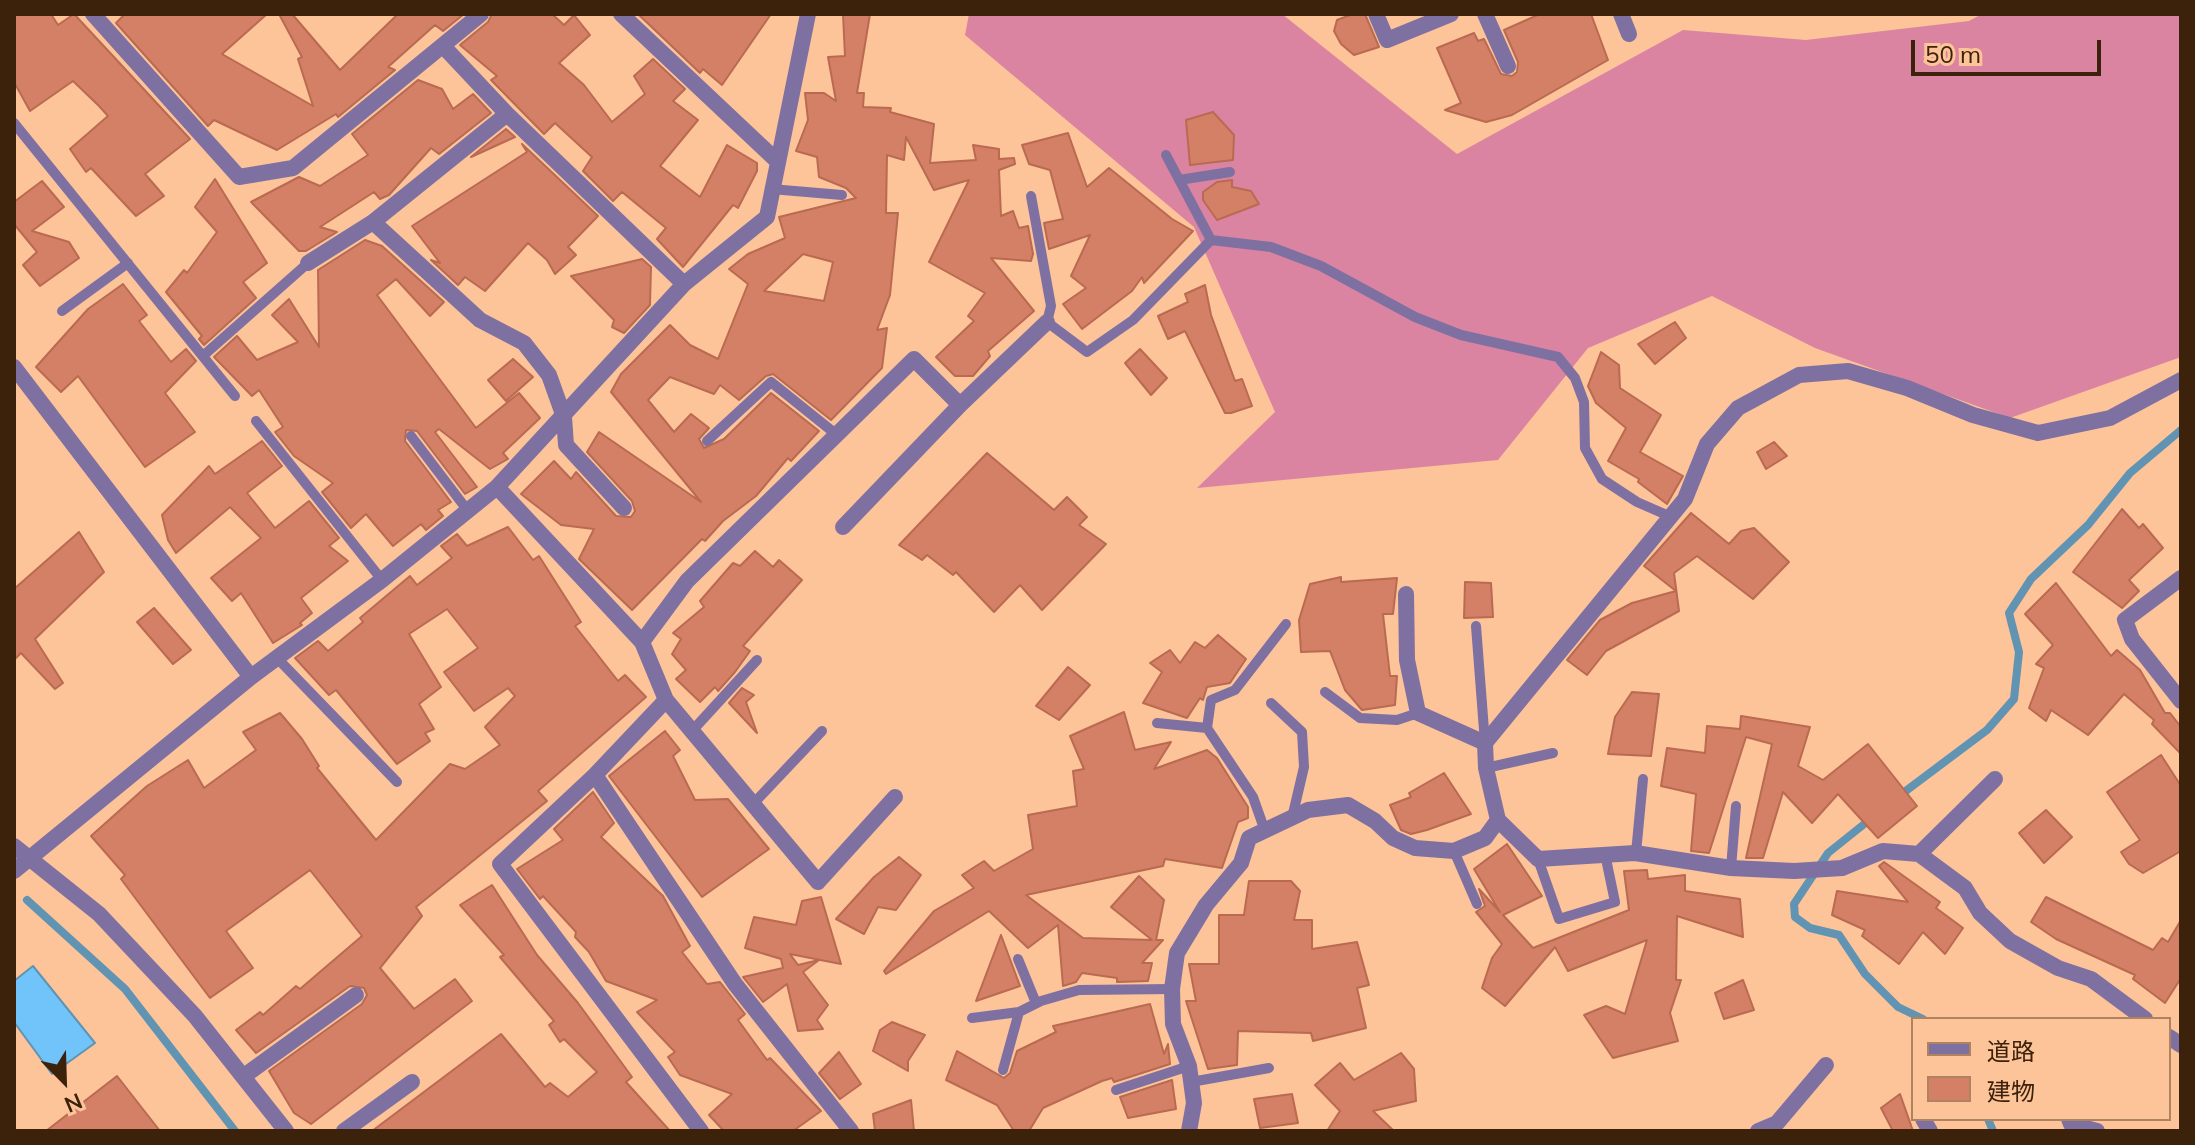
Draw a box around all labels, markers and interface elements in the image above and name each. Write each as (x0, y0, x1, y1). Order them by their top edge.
scale bar (1915, 24, 2105, 74)
text: 50 m (1925, 39, 1981, 69)
legend (1911, 1017, 2171, 1121)
text: 道路 (1987, 1036, 2035, 1066)
north arrow (24, 1041, 104, 1121)
text: 建物 (1987, 1076, 2035, 1106)
text: N (60, 1087, 86, 1119)

